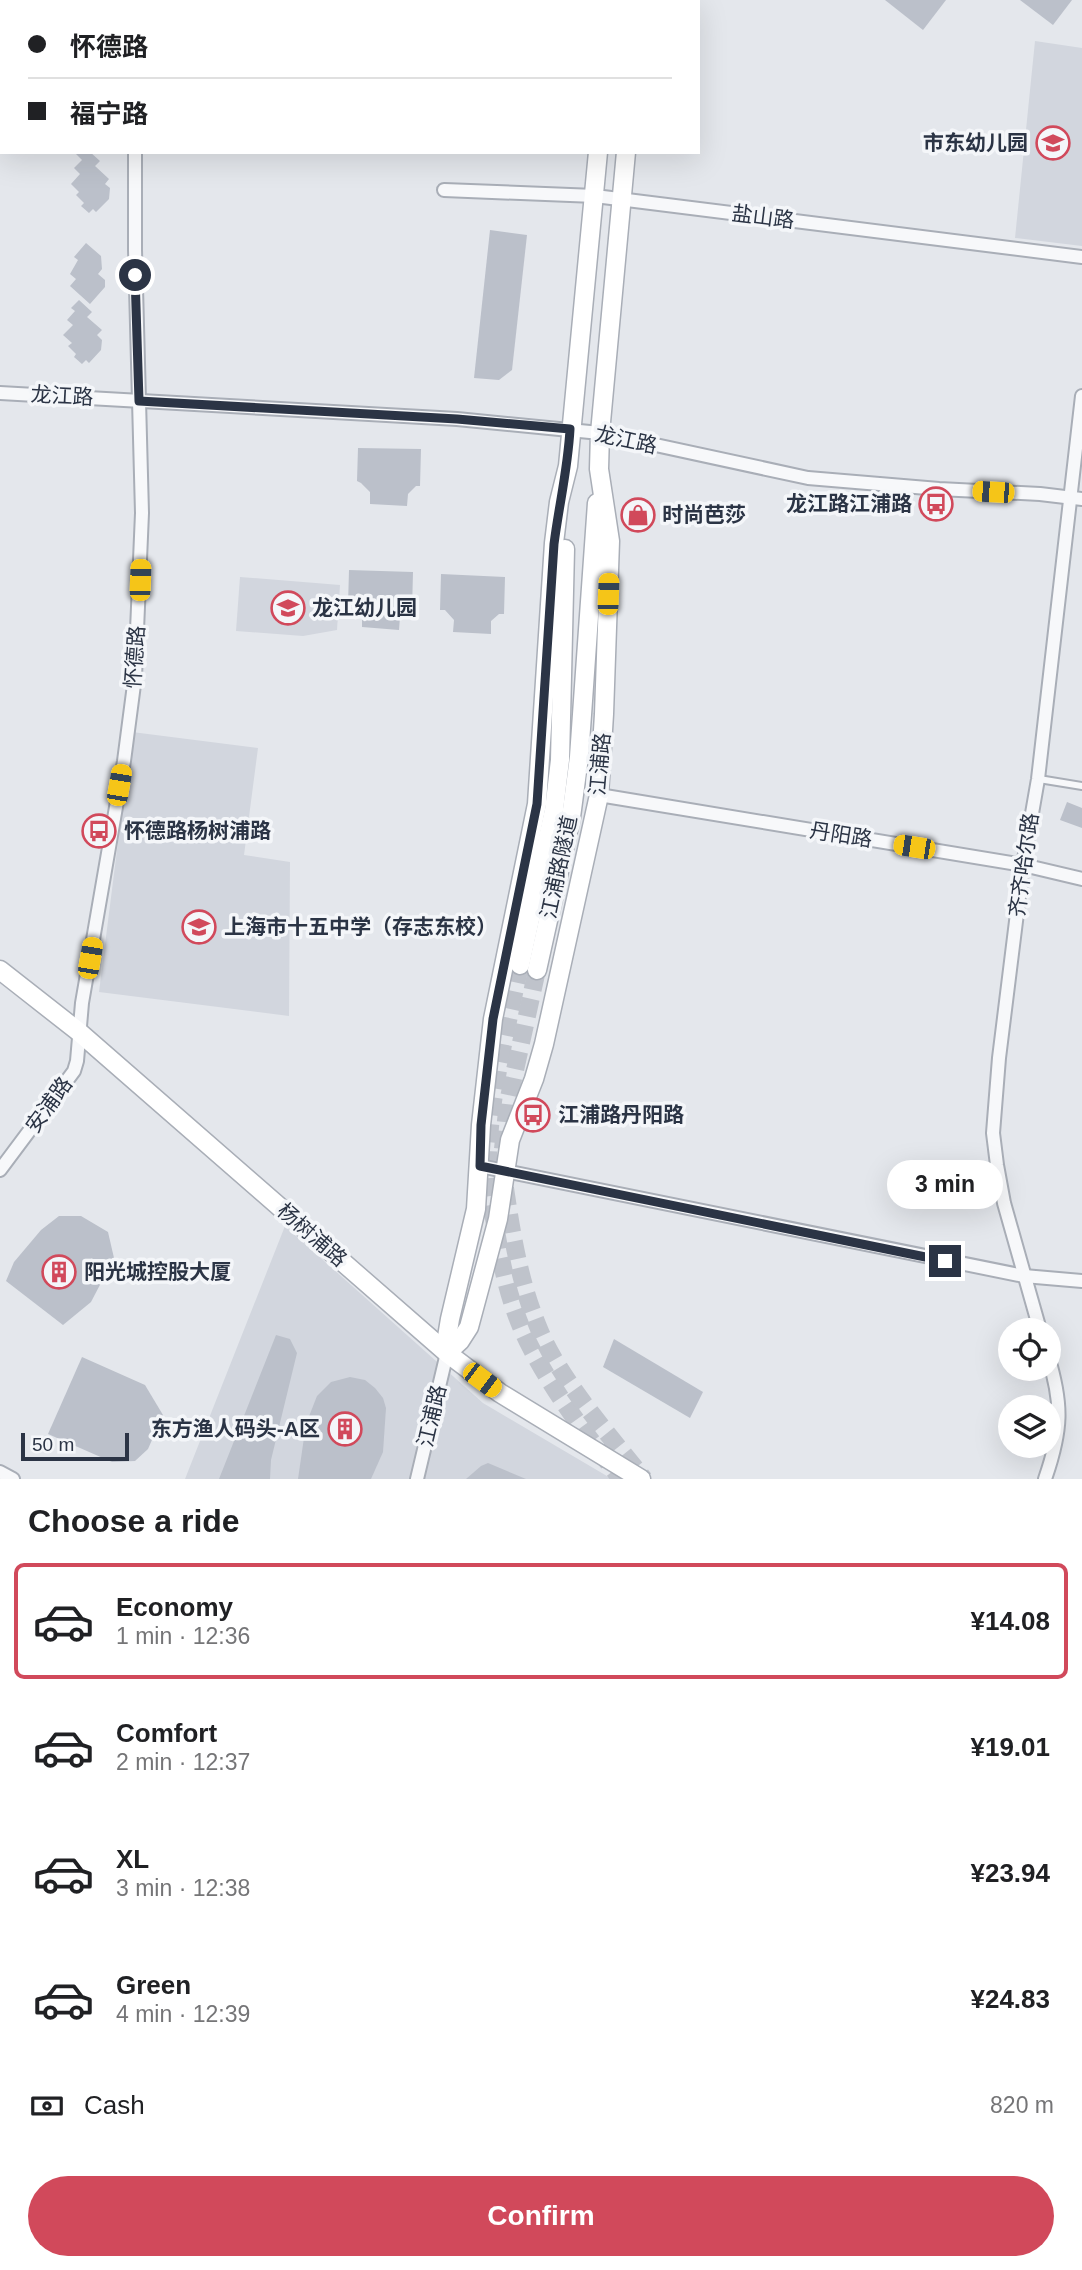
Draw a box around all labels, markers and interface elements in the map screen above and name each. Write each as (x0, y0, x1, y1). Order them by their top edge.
text: 怀德路 (70, 32, 148, 62)
text: 福宁路 (70, 99, 148, 129)
school or university icon: 市东幼儿园 (1034, 124, 1072, 162)
place label: 市东幼儿园 (923, 131, 1028, 154)
street label: 盐山路 (730, 201, 796, 232)
route start (119, 259, 151, 291)
street label: 龙江路 (30, 382, 94, 409)
street label: 龙江路 (593, 422, 659, 457)
car (972, 480, 1015, 504)
bus stop icon: 龙江路江浦路 (917, 485, 955, 523)
place label: 龙江路江浦路 (786, 492, 912, 515)
shop icon: 时尚芭莎 (619, 496, 657, 534)
place label: 时尚芭莎 (662, 503, 746, 526)
car (129, 559, 152, 601)
car (597, 573, 620, 615)
school or university icon: 龙江幼儿园 (269, 589, 307, 627)
place label: 龙江幼儿园 (312, 596, 417, 619)
street label: 怀德路 (121, 625, 148, 689)
street label: 江浦路 (585, 732, 614, 796)
car (106, 762, 133, 808)
street label: 齐齐哈尔路 (1005, 811, 1042, 919)
bus stop icon: 怀德路杨树浦路 (80, 812, 118, 850)
street label: 江浦路隧道 (536, 813, 581, 921)
street label: 丹阳路 (808, 818, 874, 851)
place label: 怀德路杨树浦路 (124, 819, 271, 842)
car (892, 833, 937, 861)
school or university icon: 上海市十五中学（存志东校） (180, 908, 218, 946)
place label: 上海市十五中学（存志东校） (224, 915, 497, 938)
car (77, 935, 104, 981)
street label: 安浦路 (21, 1072, 76, 1137)
bus stop icon: 江浦路丹阳路 (514, 1096, 552, 1134)
place label: 江浦路丹阳路 (558, 1103, 684, 1126)
callout: 3 min (887, 1160, 1003, 1208)
text: 3 min (915, 1171, 975, 1197)
street label: 杨树浦路 (273, 1198, 352, 1271)
route end (929, 1245, 961, 1277)
building icon: 阳光城控股大厦 (40, 1253, 78, 1291)
place label: 阳光城控股大厦 (84, 1260, 231, 1283)
map controls (998, 1318, 1061, 1458)
button: locate (998, 1318, 1061, 1381)
car (459, 1359, 506, 1401)
street label: 江浦路 (413, 1383, 450, 1449)
button: layers (998, 1395, 1061, 1458)
building icon: 东方渔人码头-A区 (326, 1410, 364, 1448)
place label: 东方渔人码头-A区 (151, 1417, 320, 1440)
scale bar (21, 1430, 130, 1462)
text: 50 m (32, 1434, 74, 1455)
text: Choose a ride (28, 1503, 240, 1539)
icon: car (32, 1590, 95, 1653)
text: Economy (116, 1592, 233, 1622)
text: ¥14.08 (970, 1606, 1050, 1636)
text: 1 min · 12:36 (116, 1623, 250, 1649)
icon: car (32, 1716, 95, 1779)
text: Comfort (116, 1718, 217, 1748)
text: ¥19.01 (970, 1732, 1050, 1762)
text: 2 min · 12:37 (116, 1749, 250, 1775)
icon: car (32, 1842, 95, 1905)
text: XL (116, 1844, 149, 1874)
text: ¥23.94 (970, 1858, 1050, 1888)
text: 3 min · 12:38 (116, 1875, 250, 1901)
icon: car (32, 1968, 95, 2031)
text: Green (116, 1970, 191, 2000)
text: ¥24.83 (970, 1984, 1050, 2014)
text: 4 min · 12:39 (116, 2001, 250, 2027)
icon: cash (28, 2087, 66, 2125)
text: Cash (84, 2090, 145, 2120)
text: 820 m (990, 2092, 1054, 2118)
button: Confirm (28, 2176, 1054, 2256)

